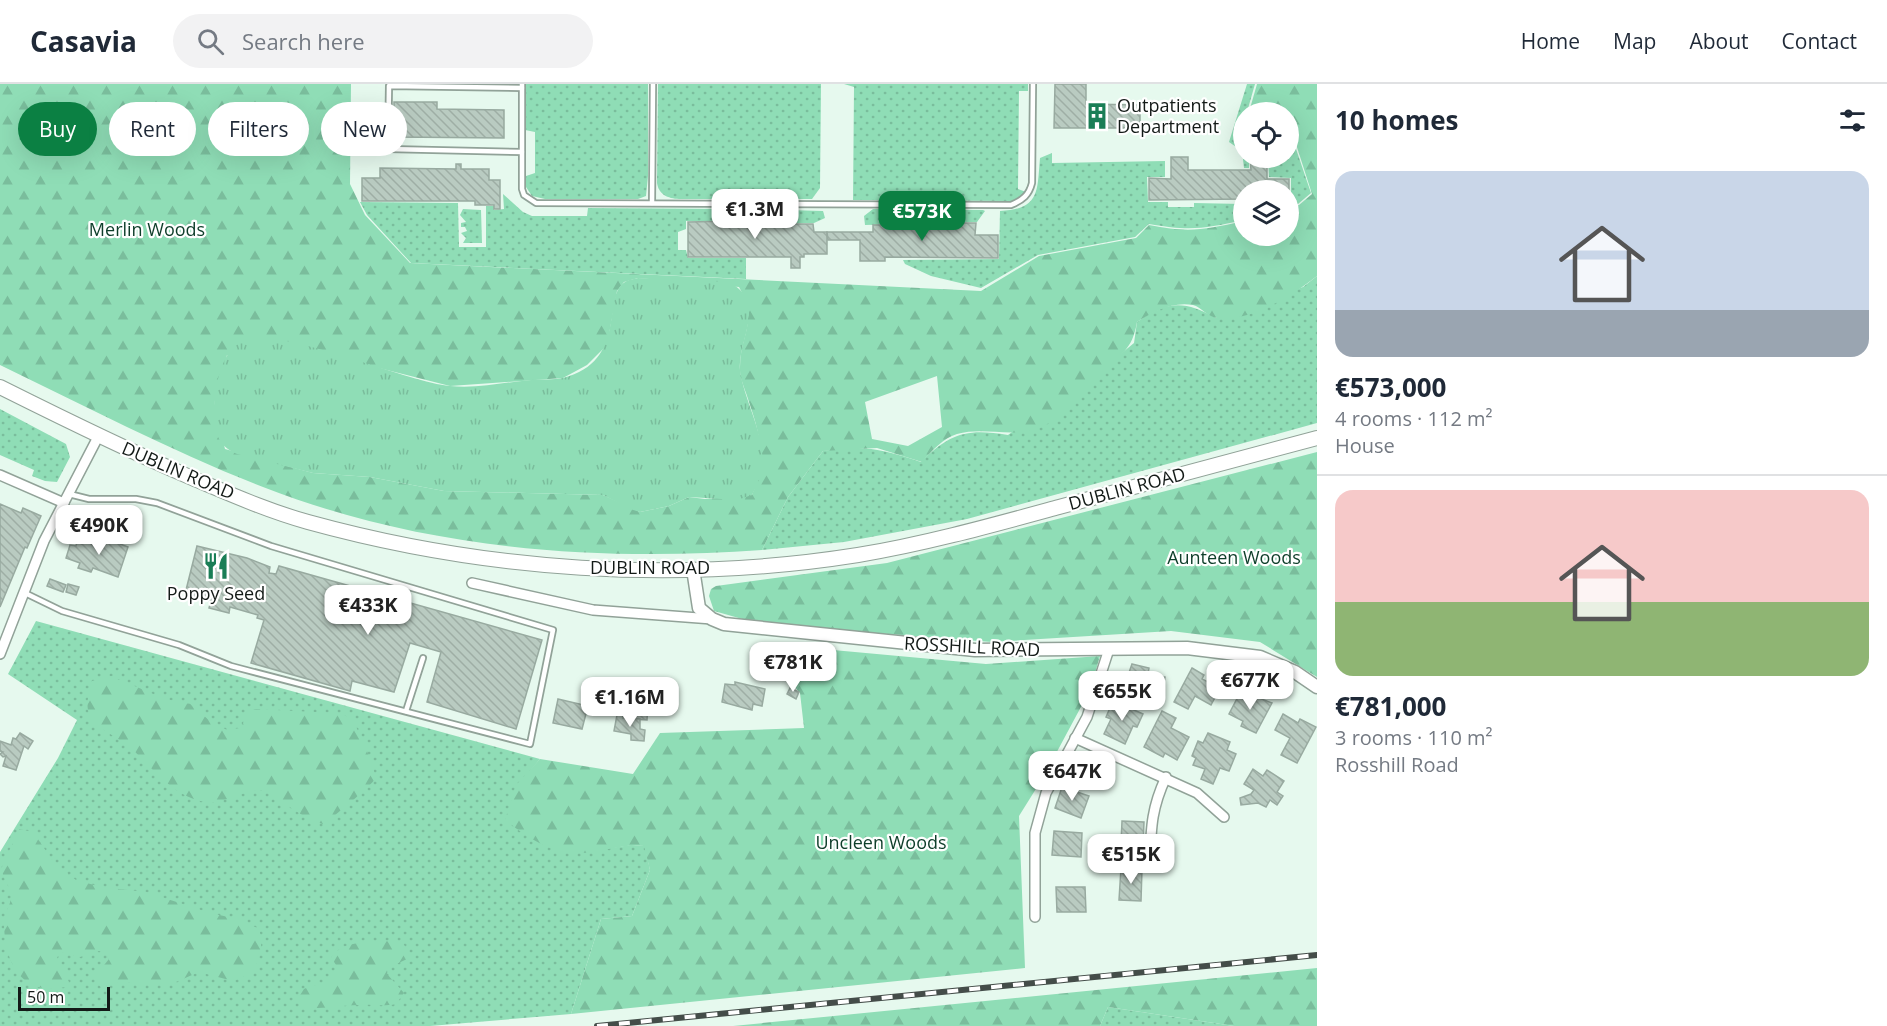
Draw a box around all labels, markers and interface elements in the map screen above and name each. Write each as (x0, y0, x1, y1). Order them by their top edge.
search box (173, 14, 593, 68)
text: Casavia (30, 22, 137, 60)
icon: search (194, 25, 227, 58)
text: Search here (242, 26, 365, 56)
text: Home (1521, 27, 1580, 55)
text: Map (1613, 27, 1656, 55)
text: About (1689, 27, 1749, 55)
text: Contact (1782, 27, 1857, 55)
place label: Outpatients Department (1117, 93, 1219, 138)
building icon: Outpatients Department (1082, 101, 1112, 131)
chip: Buy (18, 102, 97, 156)
chip: Rent (109, 102, 196, 156)
chip: Filters (208, 102, 309, 156)
chip: New (321, 102, 407, 156)
map controls (1233, 102, 1299, 246)
button: locate (1233, 102, 1299, 168)
text: 10 homes (1335, 102, 1459, 138)
icon: filters (1836, 104, 1869, 137)
button: layers (1233, 180, 1299, 246)
pin: €1.3M (713, 189, 797, 240)
pin: €573K (880, 191, 964, 242)
text: €1.3M (726, 195, 784, 222)
text: €573K (892, 197, 952, 224)
icon: home (1548, 210, 1656, 318)
park label: Merlin Woods (89, 217, 205, 241)
text: €573,000 (1335, 369, 1446, 405)
text: 4 rooms · 112 m² (1335, 405, 1493, 432)
text: House (1335, 432, 1395, 459)
street label: DUBLIN ROAD (118, 436, 238, 505)
street label: DUBLIN ROAD (1066, 461, 1188, 515)
pin: €490K (57, 505, 141, 556)
text: €490K (69, 511, 129, 538)
icon: home (1548, 529, 1656, 637)
park label: Aunteen Woods (1167, 545, 1301, 569)
restaurant icon: Poppy Seed (201, 551, 231, 581)
street label: DUBLIN ROAD (590, 555, 710, 579)
place label: Poppy Seed (167, 581, 265, 605)
pin: €433K (326, 585, 410, 636)
text: €433K (338, 591, 398, 618)
street label: ROSSHILL ROAD (903, 630, 1041, 662)
pin: €781K (751, 642, 835, 693)
text: €781K (763, 648, 823, 675)
pin: €677K (1208, 660, 1292, 711)
text: €677K (1220, 666, 1280, 693)
pin: €655K (1080, 671, 1164, 722)
pin: €1.16M (581, 677, 679, 728)
text: €655K (1092, 677, 1152, 704)
text: €1.16M (595, 683, 665, 710)
text: €781,000 (1335, 688, 1446, 724)
text: 3 rooms · 110 m² (1335, 724, 1493, 751)
pin: €647K (1030, 751, 1114, 802)
text: Rosshill Road (1335, 751, 1459, 778)
text: €647K (1042, 757, 1102, 784)
park label: Uncleen Woods (815, 830, 947, 854)
pin: €515K (1089, 834, 1173, 885)
text: €515K (1101, 840, 1161, 867)
scale bar (18, 984, 110, 1012)
text: 50 m (27, 986, 64, 1008)

